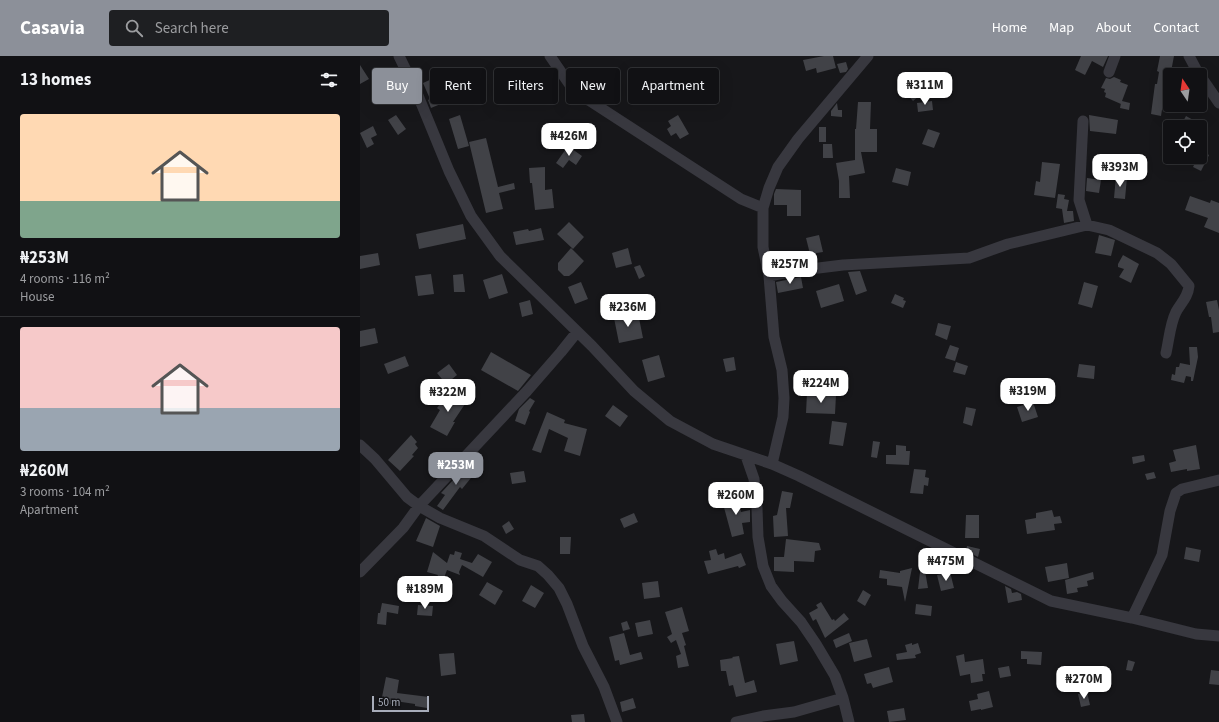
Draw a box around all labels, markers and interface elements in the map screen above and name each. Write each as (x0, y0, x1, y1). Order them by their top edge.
search box (109, 10, 389, 46)
text: Casavia (20, 15, 85, 42)
icon: search (123, 17, 145, 39)
text: Search here (155, 18, 229, 39)
text: Home (992, 18, 1027, 38)
text: Map (1049, 18, 1074, 38)
text: About (1096, 18, 1131, 38)
text: Contact (1153, 18, 1199, 38)
text: 13 homes (20, 68, 91, 92)
chip: Buy (372, 68, 422, 104)
chip: Rent (430, 68, 486, 104)
chip: Filters (494, 68, 558, 104)
chip: New (566, 68, 620, 104)
chip: Apartment (628, 68, 719, 104)
north arrow (1163, 68, 1207, 112)
map controls (1163, 68, 1207, 164)
icon: filters (318, 69, 340, 91)
pin: ₦311M (897, 72, 953, 106)
text: ₦311M (906, 76, 944, 94)
button: locate (1163, 120, 1207, 164)
pin: ₦426M (541, 123, 597, 157)
text: ₦426M (550, 127, 588, 145)
icon: home (144, 140, 216, 212)
pin: ₦393M (1092, 154, 1148, 188)
text: ₦393M (1101, 158, 1139, 176)
text: ₦253M (20, 246, 69, 270)
pin: ₦257M (762, 251, 818, 285)
text: ₦257M (771, 255, 809, 273)
text: 4 rooms · 116 m² (20, 270, 110, 288)
text: House (20, 288, 55, 306)
pin: ₦236M (600, 294, 656, 328)
text: ₦236M (609, 298, 647, 316)
icon: home (144, 353, 216, 425)
pin: ₦224M (793, 370, 849, 404)
text: ₦224M (802, 374, 840, 392)
pin: ₦319M (1000, 378, 1056, 412)
pin: ₦322M (420, 379, 476, 413)
text: ₦319M (1009, 382, 1047, 400)
text: ₦322M (429, 383, 467, 401)
pin: ₦253M (428, 452, 484, 486)
text: ₦253M (437, 456, 475, 474)
text: ₦260M (20, 459, 69, 483)
pin: ₦260M (708, 482, 764, 516)
text: 3 rooms · 104 m² (20, 483, 110, 501)
text: ₦260M (717, 486, 755, 504)
text: Apartment (20, 501, 78, 519)
pin: ₦475M (918, 548, 974, 582)
text: ₦475M (927, 552, 965, 570)
pin: ₦189M (397, 576, 453, 610)
text: ₦189M (406, 580, 444, 598)
pin: ₦270M (1056, 666, 1112, 700)
text: ₦270M (1065, 670, 1103, 688)
scale bar (372, 694, 429, 713)
text: 50 m (378, 695, 400, 710)

